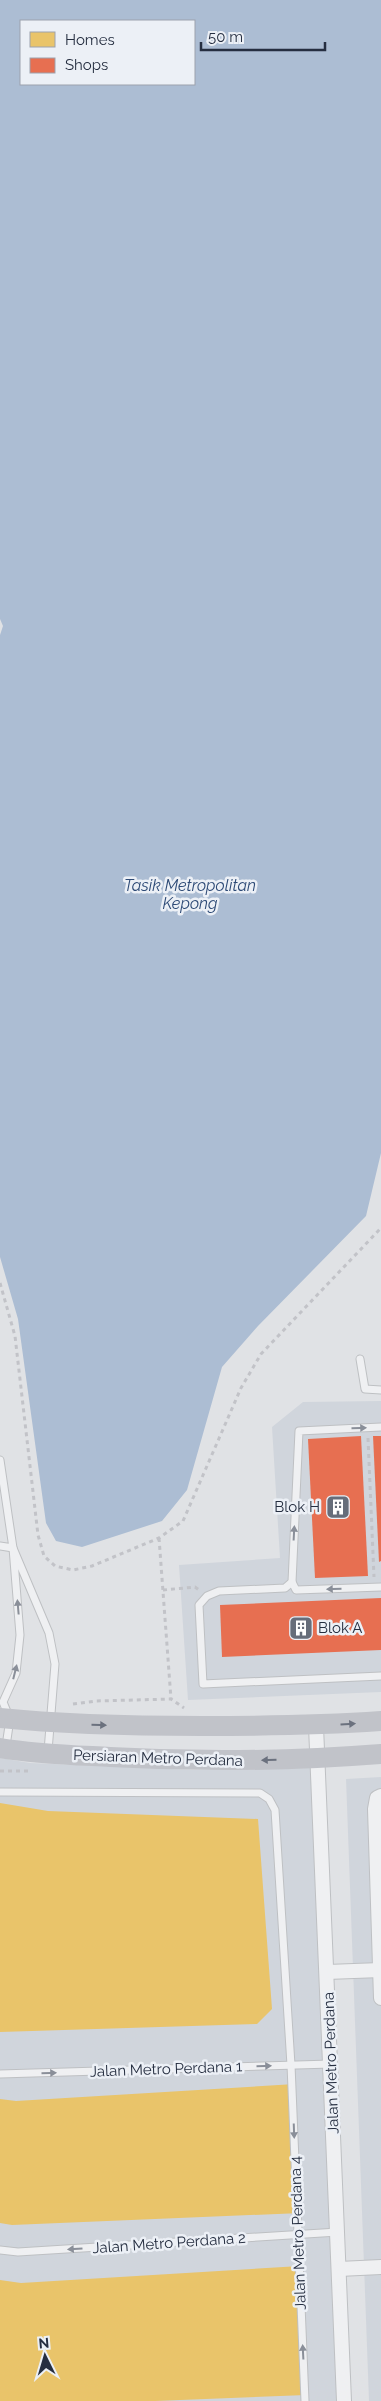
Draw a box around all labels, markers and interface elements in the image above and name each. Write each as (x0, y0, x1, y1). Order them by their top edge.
legend (20, 20, 195, 85)
scale bar (201, 20, 325, 52)
text: 50 m (208, 28, 243, 46)
text: Homes (65, 31, 115, 49)
text: Shops (65, 56, 108, 74)
water label: Tasik Metropolitan Kepong (124, 876, 256, 913)
one-way arrow (351, 1424, 367, 1432)
building icon: Blok H (325, 1494, 351, 1520)
place label: Blok H (274, 1498, 320, 1516)
one-way arrow (290, 1525, 298, 1541)
one-way arrow (326, 1585, 342, 1593)
one-way arrow (13, 1599, 21, 1615)
building icon: Blok A (288, 1615, 314, 1641)
place label: Blok A (318, 1619, 362, 1637)
one-way arrow (11, 1664, 19, 1679)
one-way arrow (341, 1719, 357, 1727)
one-way arrow (91, 1721, 107, 1729)
street label: Persiaran Metro Perdana (73, 1746, 243, 1770)
one-way arrow (260, 1756, 276, 1764)
street label: Jalan Metro Perdana (320, 1992, 342, 2134)
street label: Jalan Metro Perdana 1 (90, 2057, 243, 2081)
one-way arrow (256, 2062, 272, 2070)
one-way arrow (41, 2068, 57, 2076)
one-way arrow (290, 2124, 298, 2140)
street label: Jalan Metro Perdana 4 (286, 2156, 310, 2310)
street label: Jalan Metro Perdana 2 (92, 2229, 247, 2257)
one-way arrow (66, 2245, 82, 2253)
north arrow (20, 2331, 70, 2381)
text: N (38, 2335, 50, 2351)
one-way arrow (299, 2344, 307, 2360)

